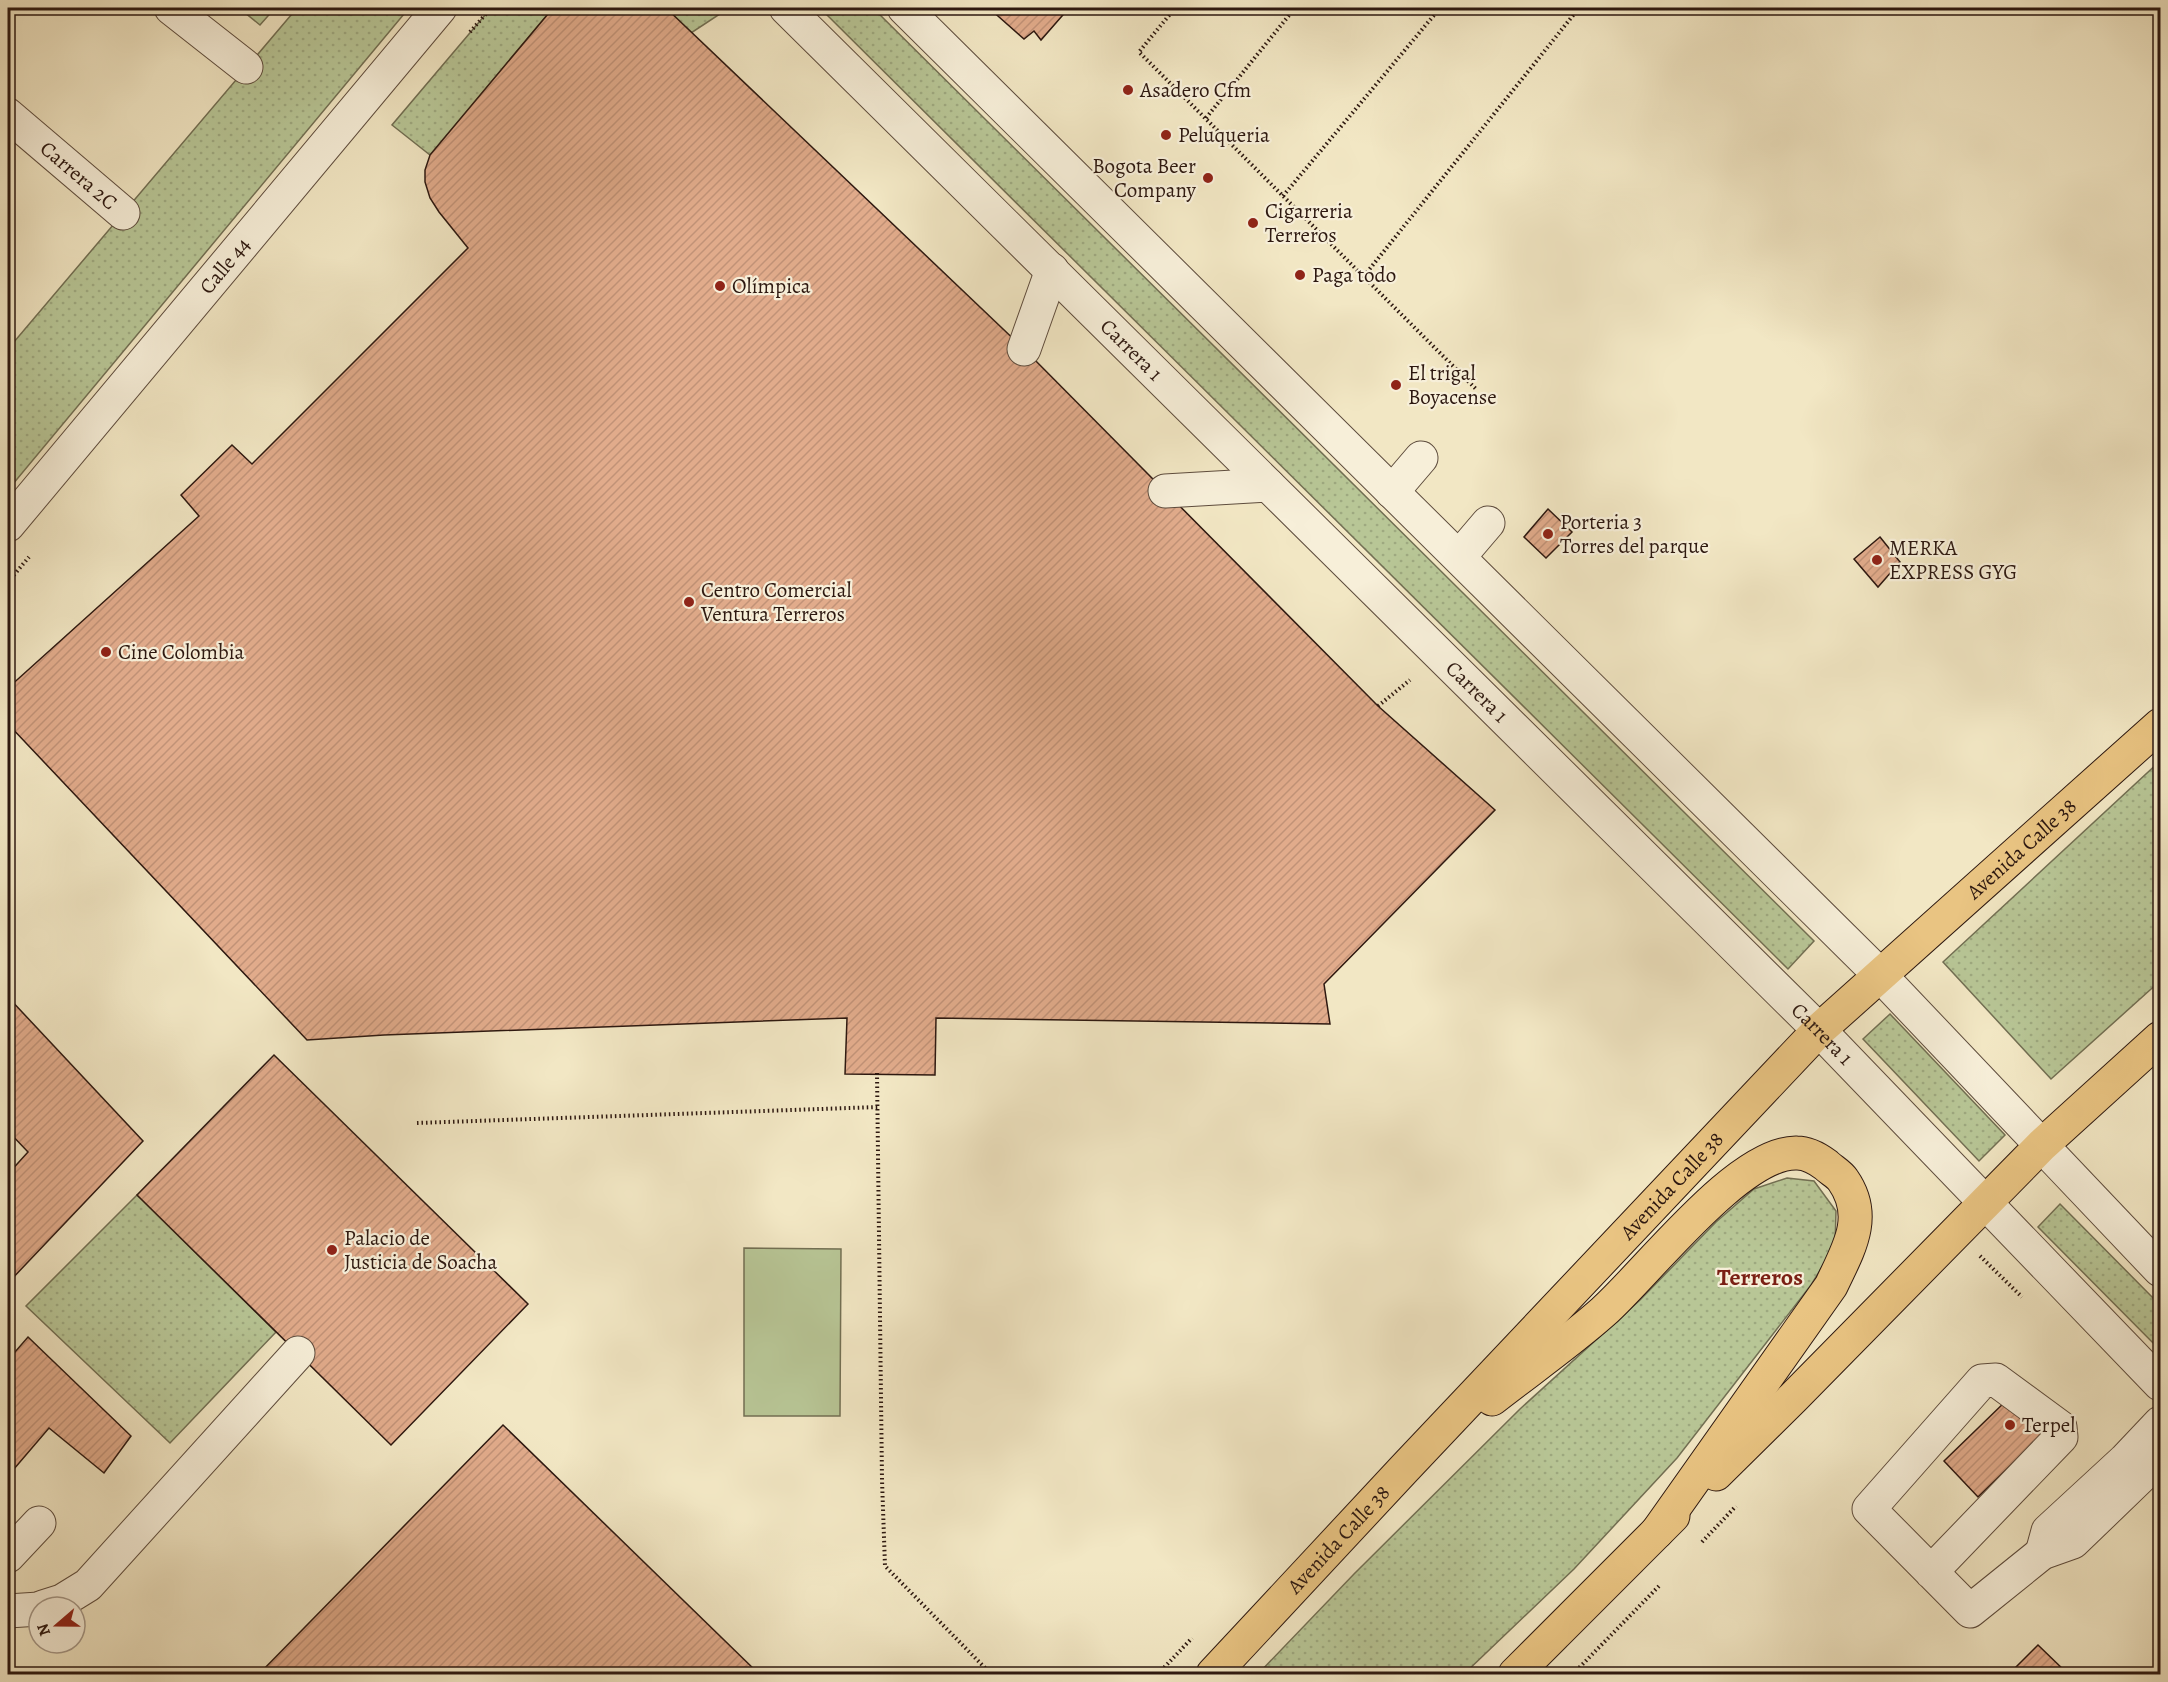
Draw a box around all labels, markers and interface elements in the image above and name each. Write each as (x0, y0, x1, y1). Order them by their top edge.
place label: Asadero Cfm (1139, 76, 1251, 104)
marker: Asadero Cfm (1121, 83, 1135, 97)
place label: Peluqueria (1178, 121, 1270, 149)
marker: Peluqueria (1159, 128, 1173, 142)
street label: Carrera 2C (34, 134, 123, 216)
place label: Bogota Beer Company (1092, 152, 1197, 204)
marker: Bogota Beer Company (1201, 171, 1215, 185)
place label: Cigarreria Terreros (1265, 197, 1353, 249)
marker: Cigarreria Terreros (1246, 216, 1260, 230)
street label: Calle 44 (193, 231, 257, 300)
place label: Paga todo (1312, 261, 1396, 289)
marker: Paga todo (1293, 268, 1307, 282)
place label: Olímpica (732, 272, 811, 300)
marker: Olímpica (713, 279, 727, 293)
street label: Carrera 1 (1094, 313, 1169, 387)
place label: El trigal Boyacense (1408, 359, 1497, 411)
marker: El trigal Boyacense (1389, 378, 1403, 392)
place label: Porteria 3 Torres del parque (1560, 508, 1709, 560)
marker: Porteria 3 Torres del parque (1541, 527, 1555, 541)
place label: MERKA EXPRESS GYG (1889, 534, 2017, 586)
marker: MERKA EXPRESS GYG (1870, 553, 1884, 567)
place label: Centro Comercial Ventura Terreros (700, 576, 852, 628)
marker: Centro Comercial Ventura Terreros (682, 595, 696, 609)
place label: Cine Colombia (118, 638, 245, 666)
marker: Cine Colombia (99, 645, 113, 659)
street label: Carrera 1 (1440, 654, 1514, 729)
street label: Avenida Calle 38 (1960, 792, 2083, 906)
street label: Carrera 1 (1785, 996, 1859, 1071)
street label: Avenida Calle 38 (1613, 1126, 1730, 1246)
place label: Palacio de Justicia de Soacha (344, 1224, 498, 1276)
marker: Palacio de Justicia de Soacha (325, 1243, 339, 1257)
district label: Terreros (1717, 1261, 1803, 1293)
place label: Terpel (2022, 1411, 2075, 1439)
marker: Terpel (2003, 1418, 2017, 1432)
street label: Avenida Calle 38 (1280, 1479, 1396, 1600)
north arrow (27, 1595, 87, 1655)
text: N (31, 1620, 56, 1639)

